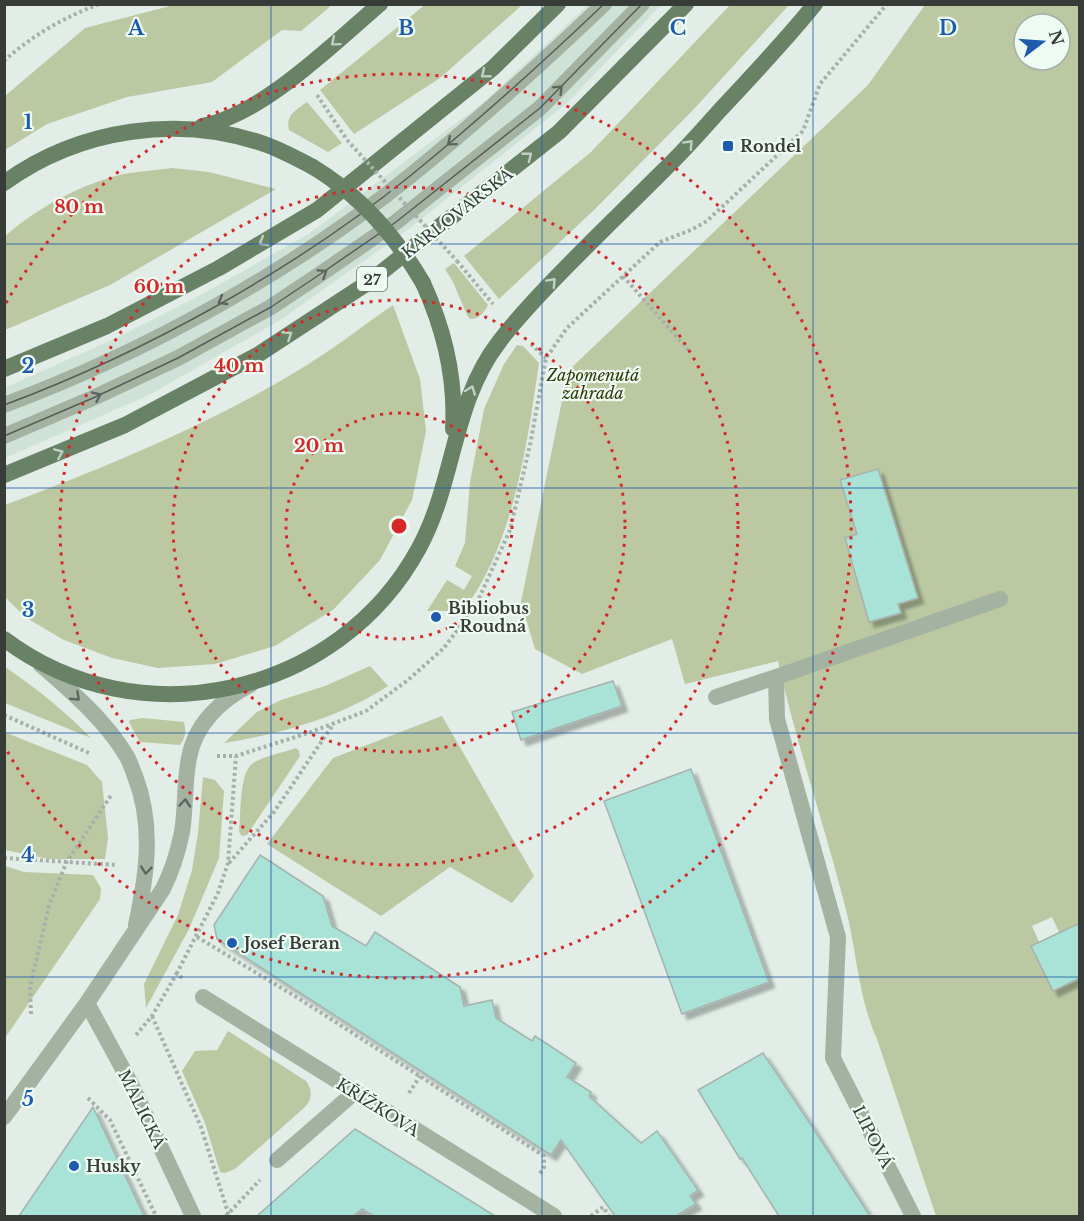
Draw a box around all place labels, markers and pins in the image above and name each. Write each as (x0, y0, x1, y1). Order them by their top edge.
place label: Rondel (740, 136, 802, 156)
marker: Rondel (721, 139, 735, 153)
centre of rings (389, 516, 409, 536)
place label: Bibliobus - Roudná (448, 598, 529, 636)
marker: Bibliobus - Roudná (429, 610, 443, 624)
place label: Josef Beran (241, 933, 340, 953)
marker: Josef Beran (225, 936, 239, 950)
place label: Husky (86, 1156, 141, 1176)
marker: Husky (67, 1159, 81, 1173)

